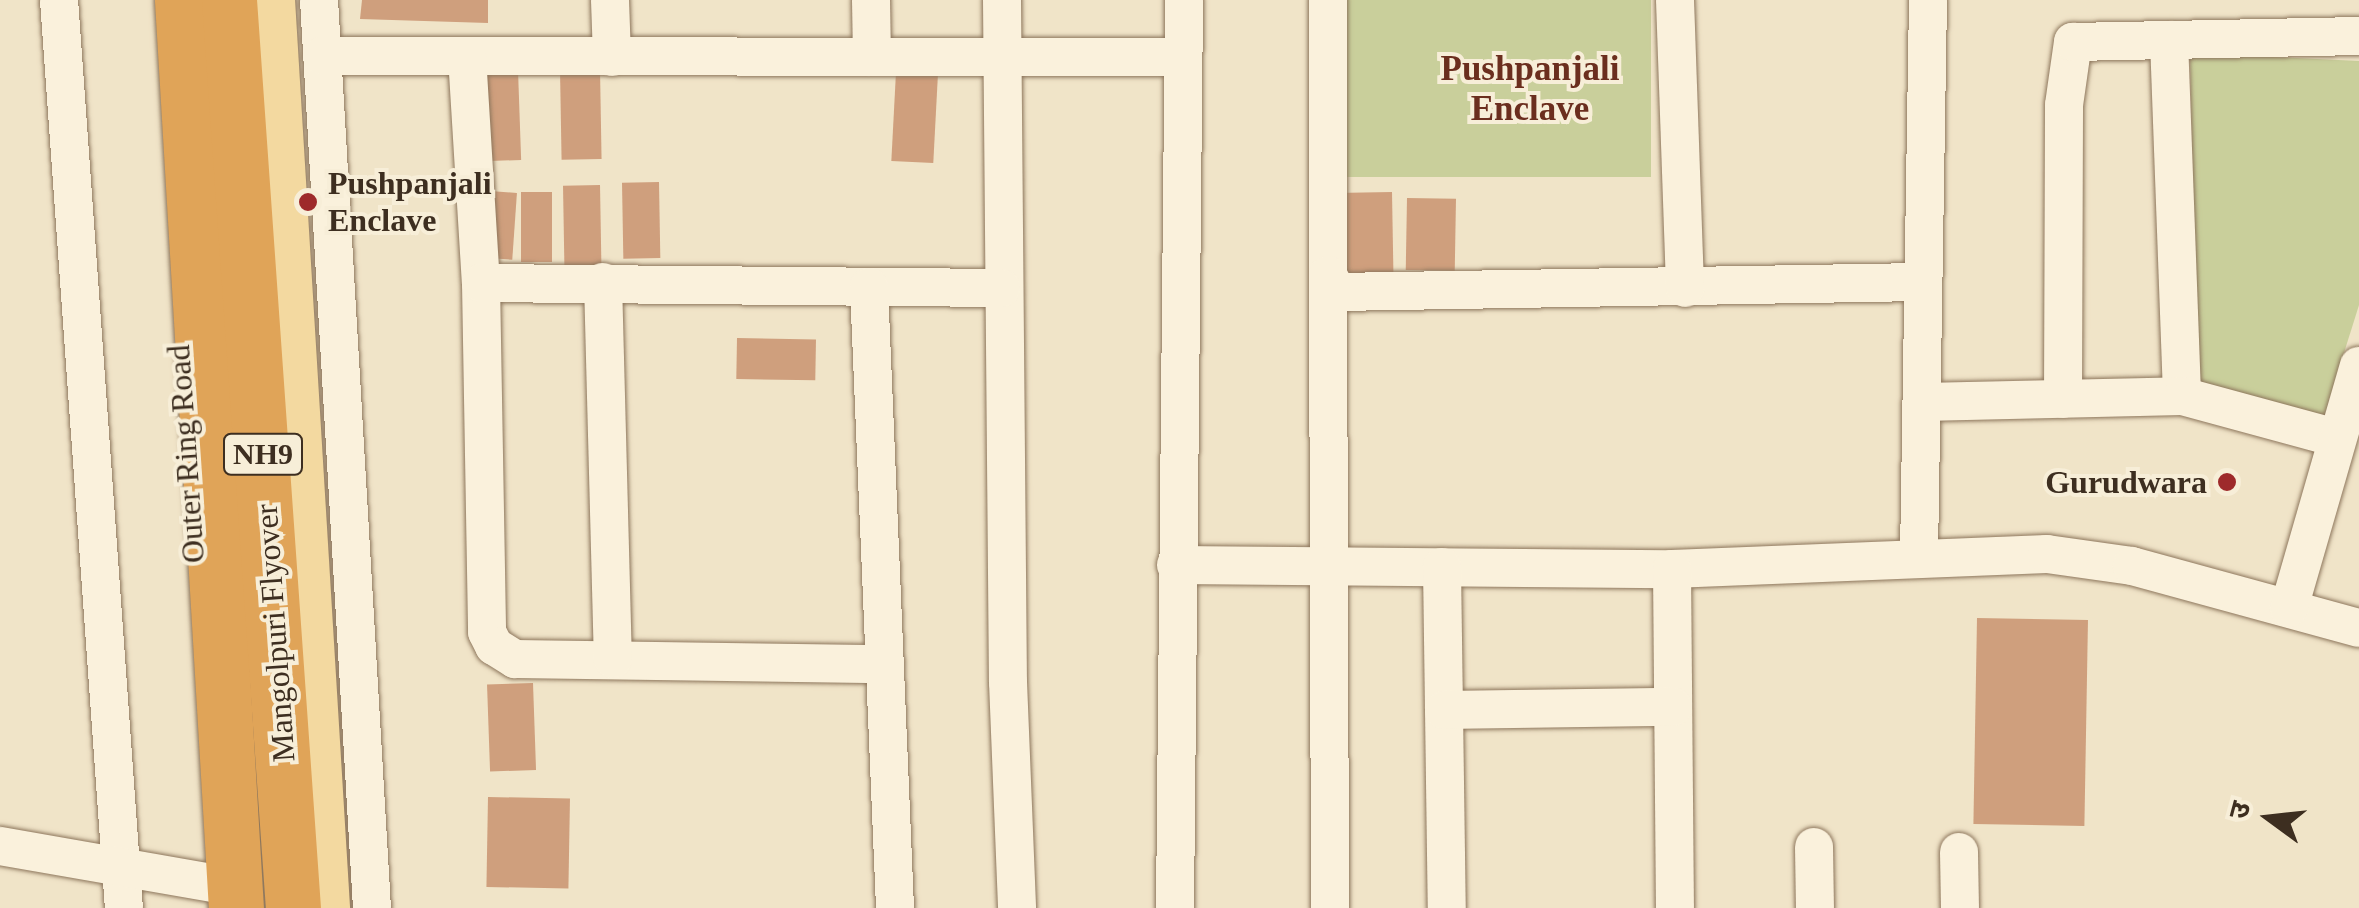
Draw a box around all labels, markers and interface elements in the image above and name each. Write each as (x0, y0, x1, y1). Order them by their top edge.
district label: Pushpanjali Enclave (1441, 48, 1619, 130)
place label: Pushpanjali Enclave (328, 165, 492, 240)
marker: Pushpanjali Enclave (297, 191, 319, 213)
street label: Outer Ring Road (159, 344, 213, 564)
road number: NH9 (223, 429, 303, 479)
place label: Gurudwara (2045, 463, 2207, 501)
marker: Gurudwara (2216, 471, 2238, 493)
street label: Mangolpuri Flyover (247, 503, 303, 763)
north arrow (2219, 768, 2319, 868)
text: उ (2222, 798, 2257, 822)

